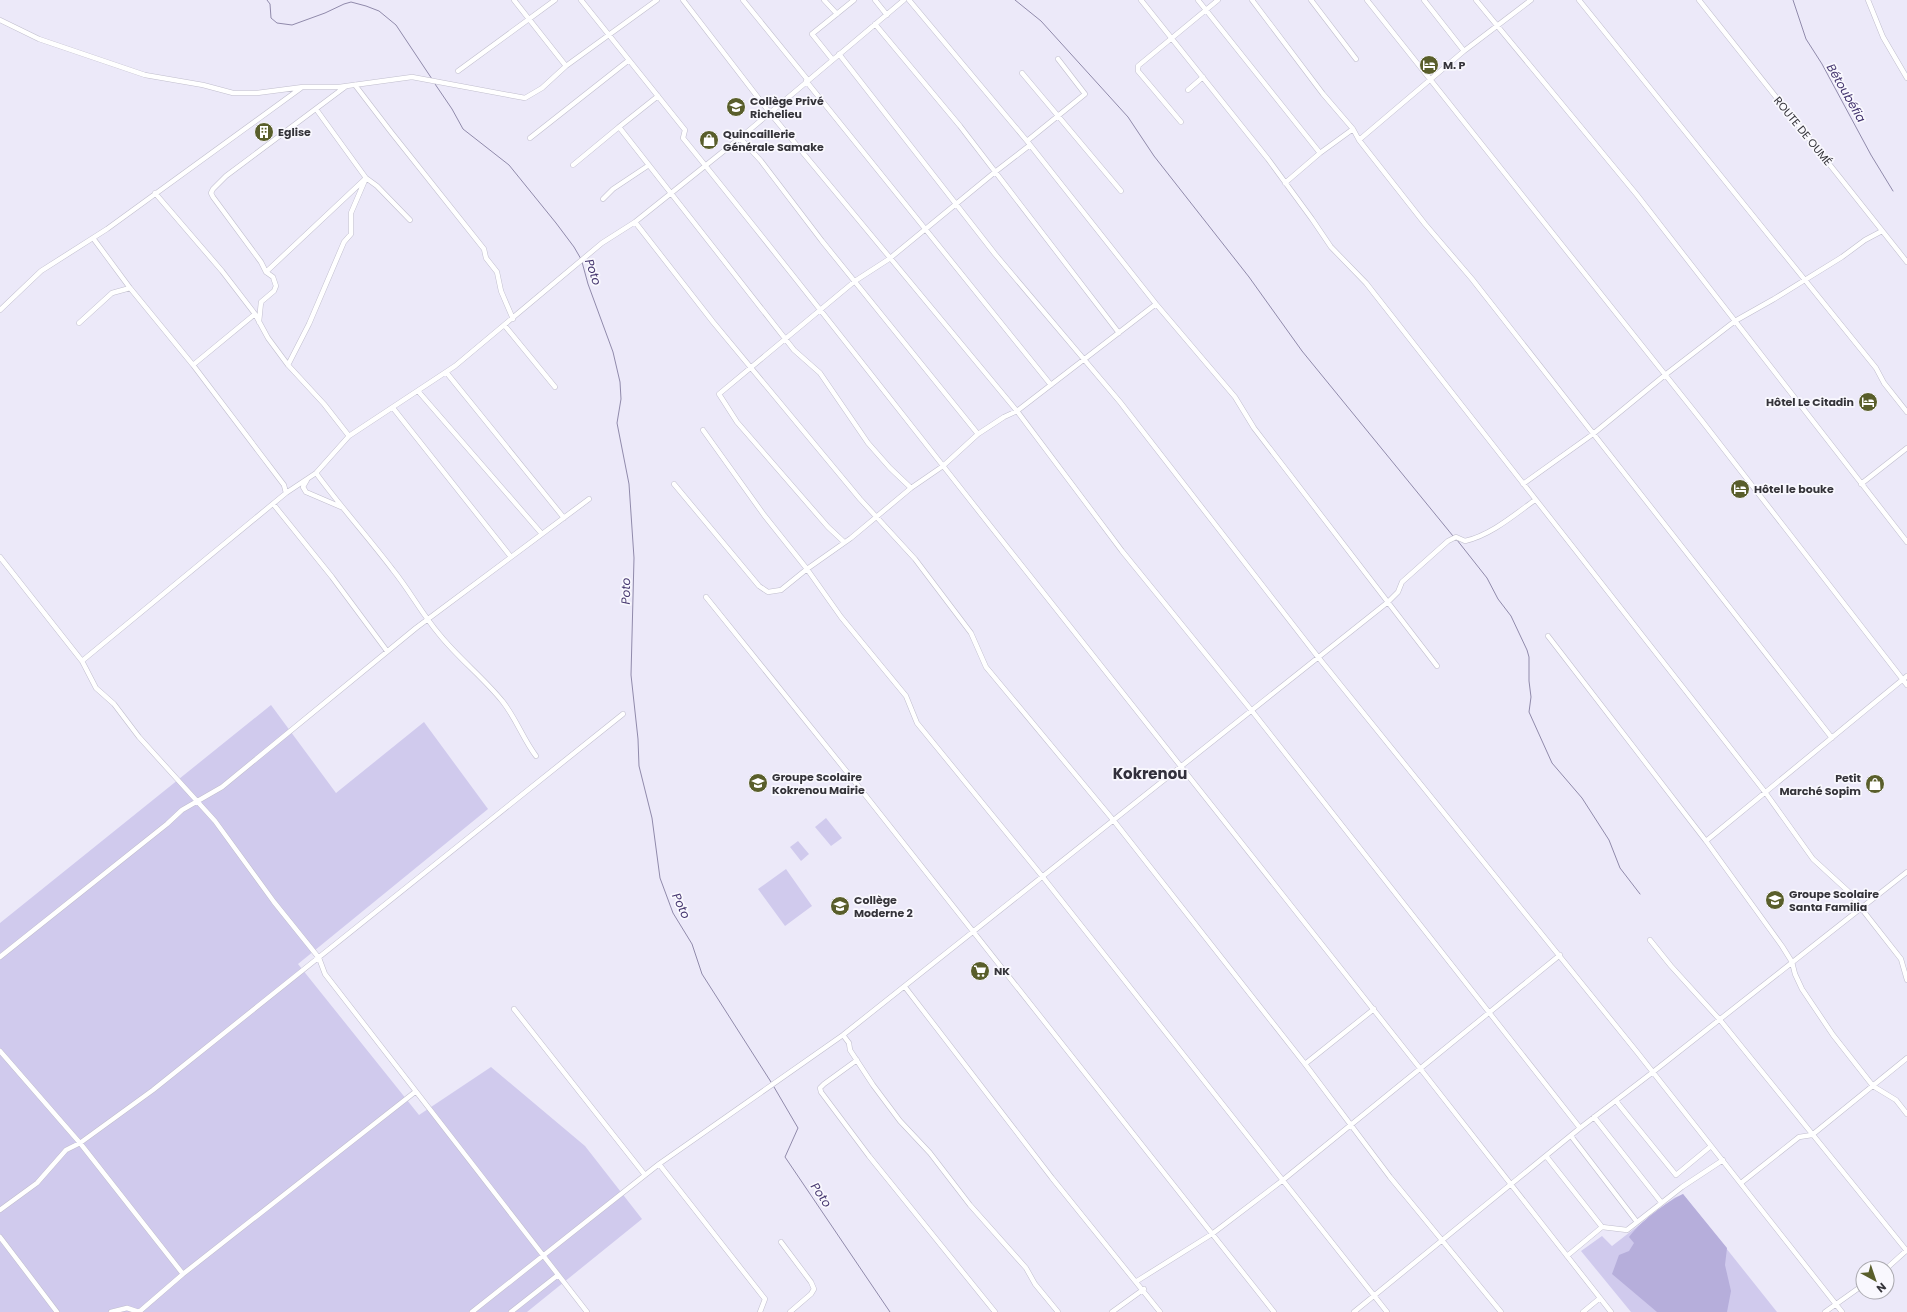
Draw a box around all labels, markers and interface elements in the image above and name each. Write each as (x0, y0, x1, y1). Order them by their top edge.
hotel icon: M. P (1418, 54, 1440, 76)
place label: M. P (1443, 57, 1466, 73)
water label: Bétoubéfia (1823, 60, 1870, 125)
place label: Collège Privé Richelieu (750, 93, 824, 122)
street label: ROUTE DE OUMÉ (1770, 93, 1836, 169)
school or university icon: Collège Privé Richelieu (725, 96, 747, 118)
building icon: Eglise (253, 121, 275, 143)
place label: Eglise (278, 124, 311, 140)
place label: Quincaillerie Générale Samake (723, 126, 824, 155)
shop icon: Quincaillerie Générale Samake (698, 129, 720, 151)
water label: Poto (581, 256, 606, 288)
hotel icon: Hôtel Le Citadin (1857, 391, 1879, 413)
place label: Hôtel Le Citadin (1766, 394, 1854, 410)
hotel icon: Hôtel le bouke (1729, 478, 1751, 500)
place label: Hôtel le bouke (1754, 481, 1834, 497)
water label: Poto (617, 577, 634, 604)
district label: Kokrenou (1113, 763, 1187, 784)
place label: Groupe Scolaire Kokrenou Mairie (772, 769, 865, 798)
place label: Petit Marché Sopim (1779, 770, 1862, 799)
school or university icon: Groupe Scolaire Kokrenou Mairie (747, 772, 769, 794)
shop icon: Petit Marché Sopim (1864, 773, 1886, 795)
place label: Groupe Scolaire Santa Familia (1789, 886, 1879, 915)
school or university icon: Groupe Scolaire Santa Familia (1764, 889, 1786, 911)
water label: Poto (668, 890, 695, 922)
place label: Collège Moderne 2 (854, 892, 913, 921)
school or university icon: Collège Moderne 2 (829, 895, 851, 917)
supermarket icon: NK (969, 960, 991, 982)
place label: NK (994, 963, 1010, 979)
water label: Poto (807, 1179, 836, 1211)
north arrow (1855, 1260, 1895, 1300)
text: N (1873, 1279, 1890, 1296)

